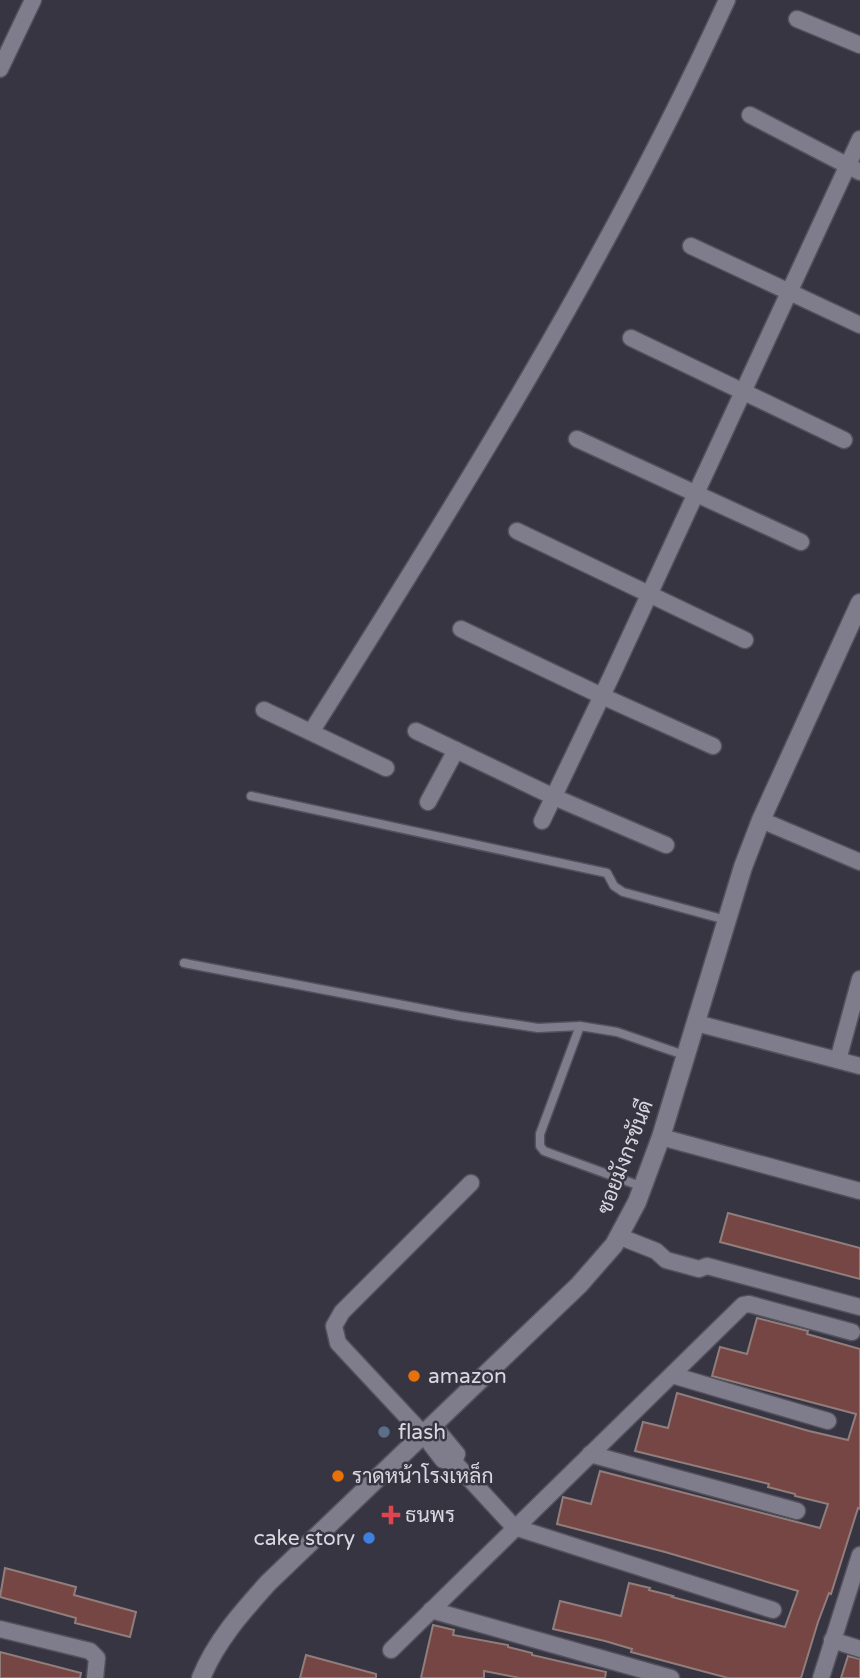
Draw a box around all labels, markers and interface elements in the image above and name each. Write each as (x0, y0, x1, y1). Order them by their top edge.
street label: ซอยมังกรขันดี (591, 1096, 659, 1218)
place label: amazon (428, 1364, 507, 1389)
marker: amazon (406, 1368, 422, 1384)
place label: flash (398, 1420, 446, 1445)
marker: flash (376, 1424, 392, 1440)
place label: ราดหน้าโรงเหล็ก (352, 1461, 494, 1489)
marker: ราดหน้าโรงเหล็ก (330, 1468, 346, 1484)
place label: ธนพร (405, 1503, 455, 1528)
marker: ธนพร (383, 1507, 399, 1523)
place label: cake story (253, 1526, 355, 1551)
marker: cake story (361, 1530, 377, 1546)

